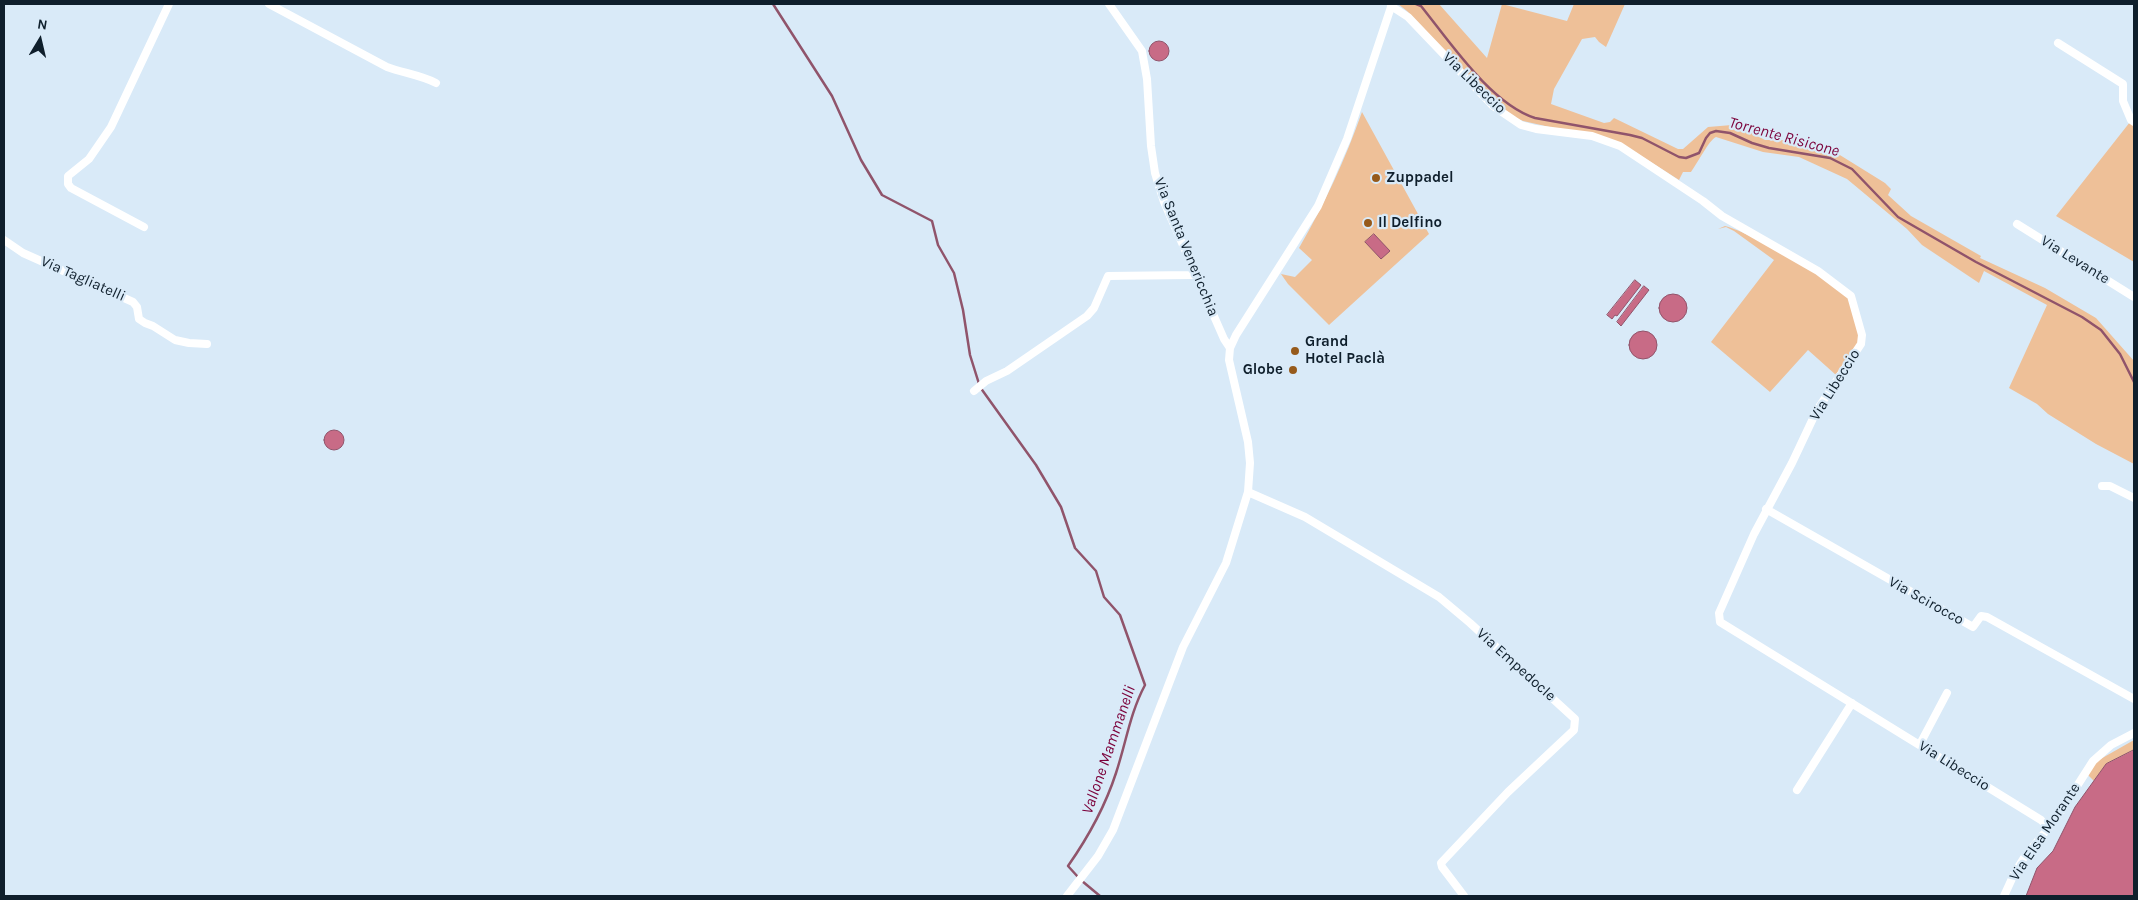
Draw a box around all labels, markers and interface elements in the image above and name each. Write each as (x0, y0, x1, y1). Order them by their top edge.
north arrow (15, 15, 65, 65)
text: N (36, 16, 49, 34)
street label: Via Libeccio (1439, 48, 1509, 118)
water label: Torrente Risicone (1727, 113, 1841, 161)
place label: Zuppadel (1386, 169, 1454, 187)
marker: Zuppadel (1370, 172, 1382, 184)
street label: Via Santa Venericchia (1150, 175, 1222, 319)
place label: Il Delfino (1378, 214, 1442, 232)
marker: Il Delfino (1362, 217, 1374, 229)
street label: Via Levante (2037, 232, 2113, 288)
street label: Via Tagliatelli (38, 252, 128, 306)
place label: Grand Hotel Paclà (1305, 333, 1385, 368)
marker: Grand Hotel Paclà (1289, 345, 1301, 357)
street label: Via Libeccio (1806, 346, 1864, 424)
place label: Globe (1243, 361, 1283, 379)
marker: Globe (1287, 364, 1299, 376)
street label: Via Scirocco (1885, 573, 1967, 629)
street label: Via Empedocle (1473, 625, 1559, 705)
water label: Vallone Mammanelli (1078, 683, 1140, 817)
street label: Via Libeccio (1915, 737, 1993, 795)
street label: Via Elsa Morante (2006, 780, 2084, 884)

